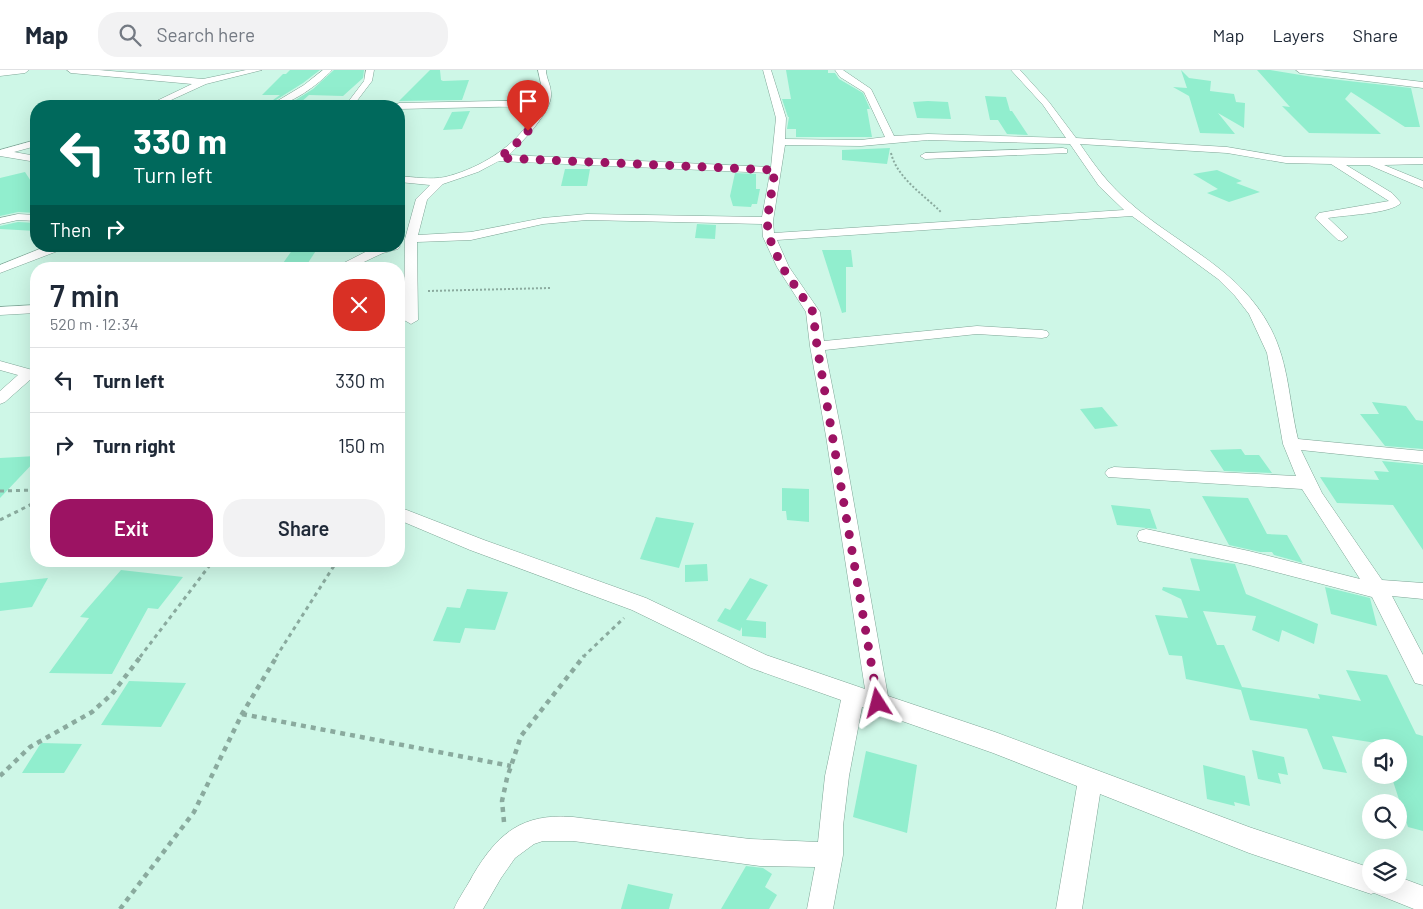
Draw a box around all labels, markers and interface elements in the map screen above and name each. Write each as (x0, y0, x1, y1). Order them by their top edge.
search box (98, 12, 448, 57)
text: Map (25, 20, 68, 49)
icon: search (116, 21, 144, 49)
text: Search here (156, 23, 255, 46)
text: Map (1212, 24, 1244, 46)
text: Layers (1272, 24, 1325, 46)
text: Share (1353, 24, 1398, 46)
pin (507, 80, 549, 131)
icon: arrive (514, 87, 542, 115)
text: 330 m (133, 119, 227, 161)
icon: left (50, 120, 115, 185)
text: Turn left (133, 161, 213, 187)
icon: right (101, 215, 129, 243)
text: Then (50, 218, 91, 241)
text: 7 min (50, 277, 119, 313)
button: close (333, 279, 385, 331)
text: 520 m · 12:34 (50, 314, 139, 333)
icon: left (50, 366, 78, 394)
text: Turn left (93, 369, 164, 392)
text: 330 m (335, 369, 385, 392)
icon: right (50, 431, 78, 459)
text: Turn right (93, 434, 175, 457)
text: 150 m (338, 434, 385, 457)
button: Exit (50, 499, 213, 557)
button: Share (223, 499, 385, 557)
position arrow (851, 676, 903, 728)
map controls (1362, 739, 1407, 894)
button: sound (1362, 739, 1407, 784)
button: search (1362, 794, 1407, 839)
button: layers (1362, 849, 1407, 894)

